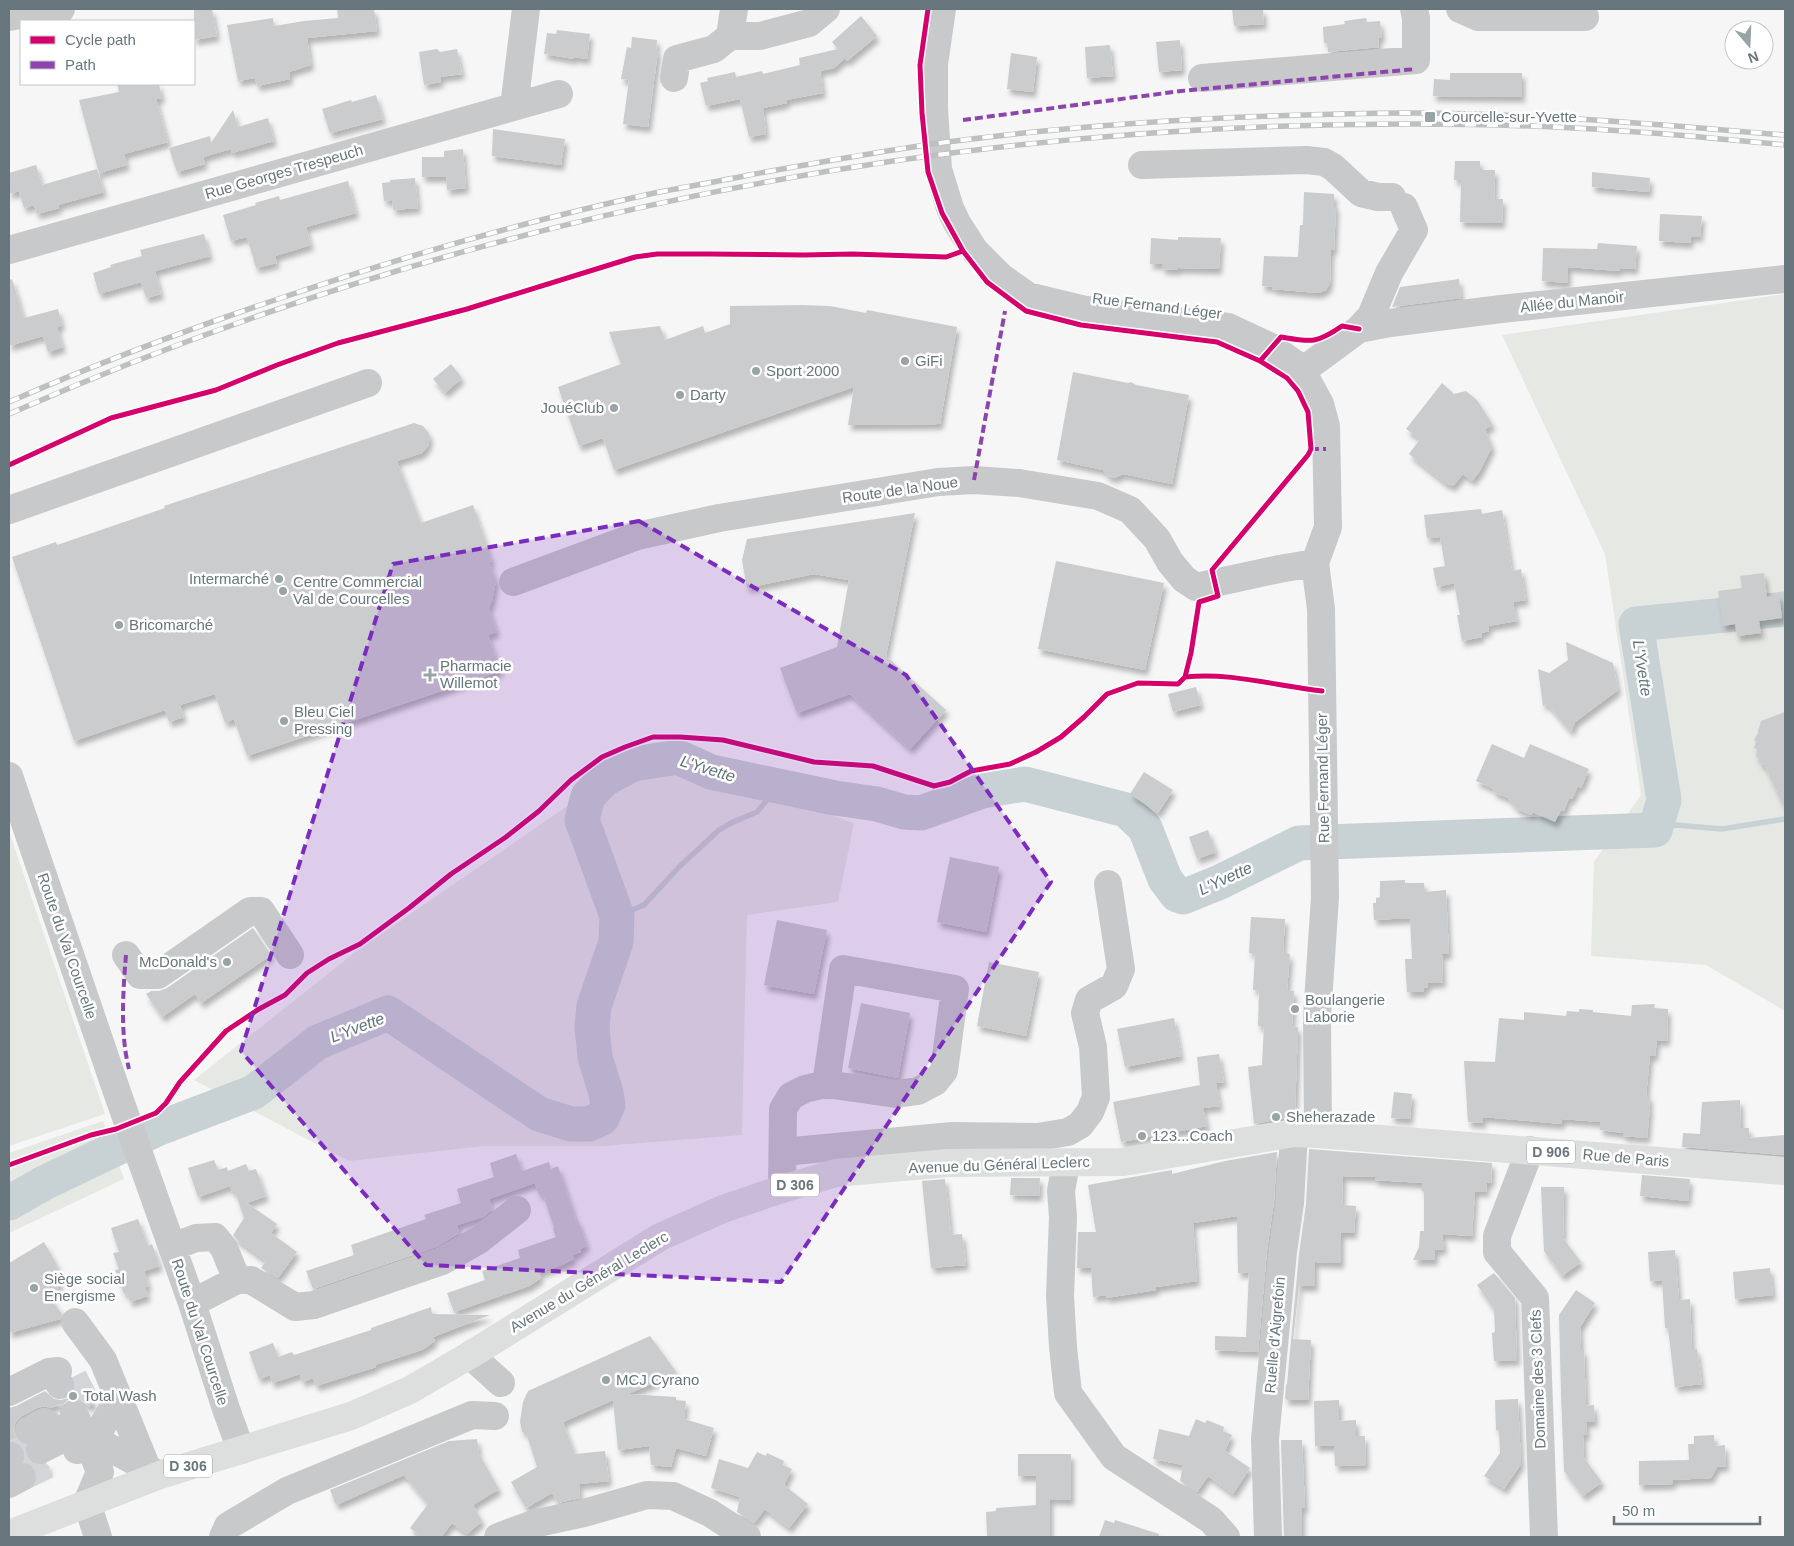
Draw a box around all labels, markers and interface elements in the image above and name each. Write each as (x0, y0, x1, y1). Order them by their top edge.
legend (20, 20, 195, 85)
north arrow (1724, 20, 1774, 70)
text: Cycle path (65, 31, 136, 48)
text: N (1746, 48, 1761, 67)
text: Path (65, 56, 96, 73)
place label: Courcelle-sur-Yvette (1441, 108, 1577, 125)
marker: Courcelle-sur-Yvette (1423, 110, 1437, 124)
street label: Rue Georges Trespeuch (203, 141, 365, 202)
street label: Allée du Manoir (1519, 288, 1625, 315)
street label: Rue Fernand Léger (1091, 289, 1223, 322)
place label: GiFi (915, 352, 943, 369)
marker: GiFi (899, 355, 911, 367)
place label: Sport 2000 (766, 362, 839, 379)
marker: Sport 2000 (750, 365, 762, 377)
place label: Darty (690, 386, 726, 403)
marker: Darty (674, 389, 686, 401)
place label: JouéClub (541, 399, 604, 416)
marker: JouéClub (608, 402, 620, 414)
street label: Route de la Noue (841, 473, 959, 506)
place label: Intermarché (189, 570, 269, 587)
marker: Intermarché (273, 573, 285, 585)
place label: Centre Commercial Val de Courcelles (293, 573, 422, 607)
marker: Centre Commercial Val de Courcelles (277, 585, 289, 597)
place label: Bricomarché (129, 616, 213, 633)
marker: Bricomarché (113, 619, 125, 631)
water label: L'Yvette (1630, 639, 1655, 698)
place label: Pharmacie Willemot (440, 657, 512, 691)
marker: Pharmacie Willemot (424, 669, 436, 681)
place label: Bleu Ciel Pressing (294, 703, 354, 737)
street label: Rue Fernand Léger (1313, 713, 1332, 843)
marker: Bleu Ciel Pressing (278, 715, 290, 727)
water label: L'Yvette (678, 752, 738, 785)
water label: L'Yvette (1196, 859, 1255, 898)
street label: Route du Val Courcelle (35, 871, 100, 1021)
place label: McDonald's (139, 953, 217, 970)
marker: McDonald's (221, 956, 233, 968)
place label: Boulangerie Laborie (1305, 991, 1385, 1025)
marker: Boulangerie Laborie (1289, 1003, 1301, 1015)
water label: L'Yvette (328, 1009, 387, 1046)
place label: Sheherazade (1286, 1108, 1375, 1125)
marker: Sheherazade (1270, 1111, 1282, 1123)
place label: 123...Coach (1152, 1127, 1233, 1144)
marker: 123...Coach (1136, 1130, 1148, 1142)
road number: D 906 (1527, 1140, 1575, 1164)
street label: Rue de Paris (1582, 1145, 1670, 1170)
street label: Avenue du Général Leclerc (908, 1153, 1090, 1176)
road number: D 306 (771, 1174, 819, 1196)
street label: Avenue du Général Leclerc (507, 1227, 671, 1336)
street label: Route du Val Courcelle (169, 1256, 232, 1407)
place label: Siège social Energisme (44, 1270, 125, 1304)
street label: Ruelle d'Aigrefoin (1261, 1276, 1288, 1394)
marker: Siège social Energisme (28, 1282, 40, 1294)
street label: Domaine des 3 Clefs (1527, 1309, 1548, 1449)
place label: MCJ Cyrano (616, 1371, 699, 1388)
marker: MCJ Cyrano (600, 1374, 612, 1386)
place label: Total Wash (83, 1387, 157, 1404)
marker: Total Wash (67, 1390, 79, 1402)
road number: D 306 (164, 1454, 212, 1478)
scale bar (1614, 1494, 1760, 1526)
text: 50 m (1622, 1502, 1655, 1519)

